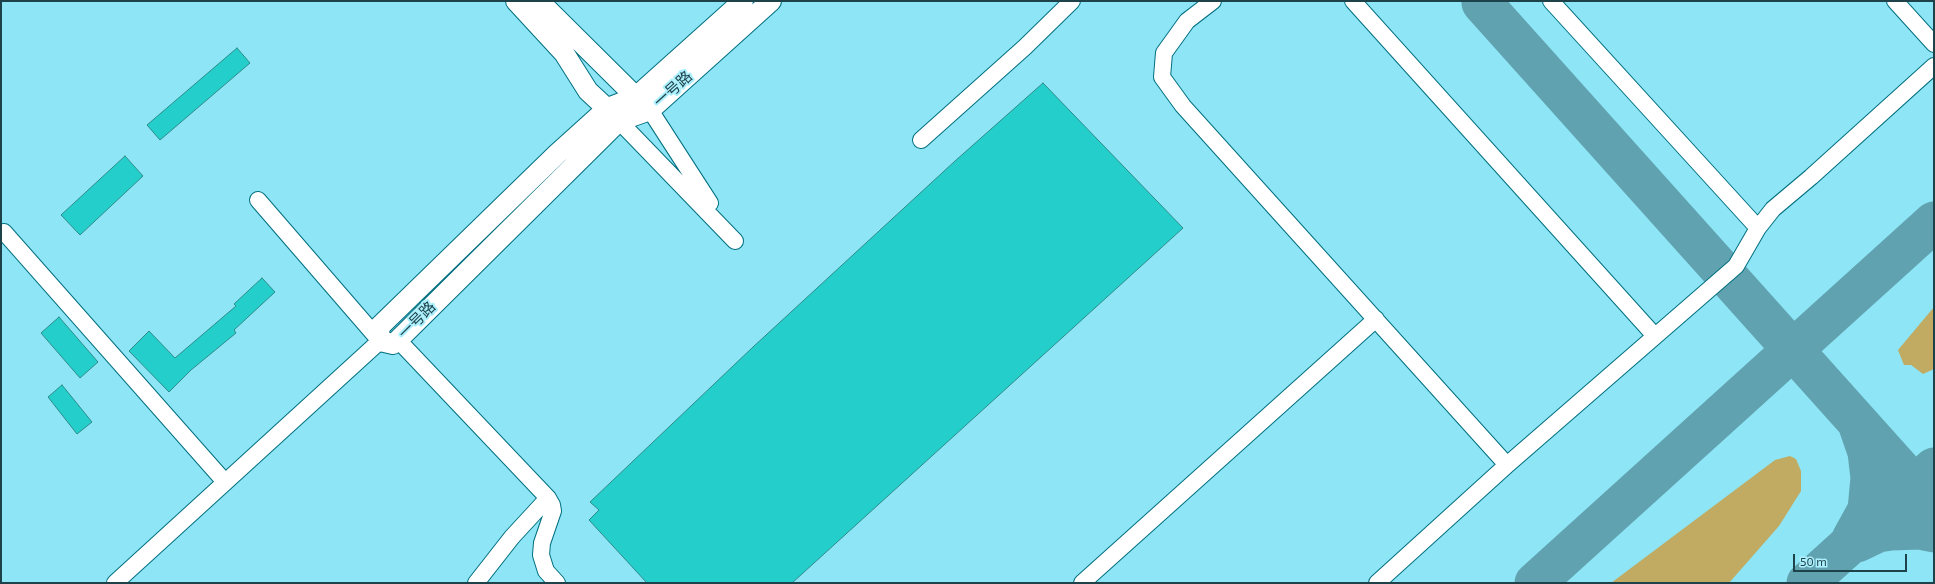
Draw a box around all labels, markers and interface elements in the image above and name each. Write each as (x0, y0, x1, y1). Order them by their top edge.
street label: 一号路 (650, 67, 696, 111)
street label: 一号路 (395, 298, 439, 342)
scale bar (1795, 546, 1909, 572)
text: 50 m (1800, 554, 1827, 568)

